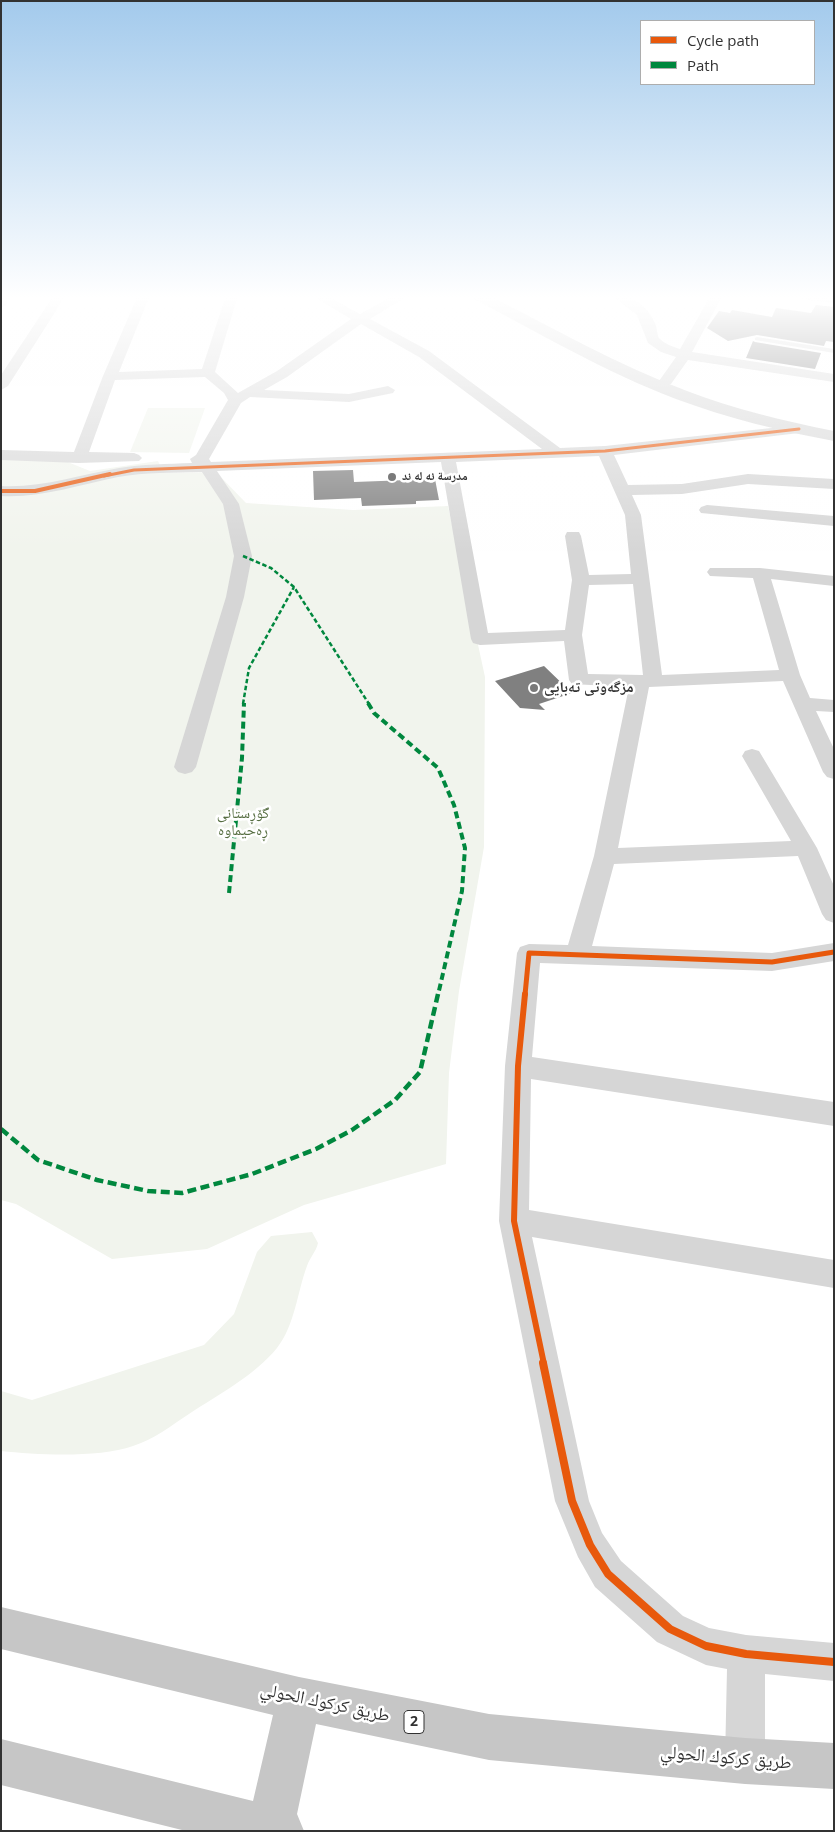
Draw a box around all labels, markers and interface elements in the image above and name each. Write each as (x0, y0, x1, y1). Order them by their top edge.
legend (640, 20, 815, 85)
text: Cycle path (687, 30, 759, 50)
text: Path (687, 55, 719, 75)
place label: مدرسة ئه له ند (402, 470, 468, 484)
marker: مدرسة ئه له ند (386, 471, 398, 483)
place label: مزگەوتی تەبایی (544, 679, 634, 697)
marker: مزگەوتی تەبایی (528, 682, 540, 694)
park label: گۆڕستانی ڕەحیماوە (217, 805, 269, 840)
street label: طريق كركوك الحولي (258, 1679, 392, 1727)
road number: 2 (404, 1710, 424, 1734)
street label: طريق كركوك الحولي (660, 1742, 792, 1774)

